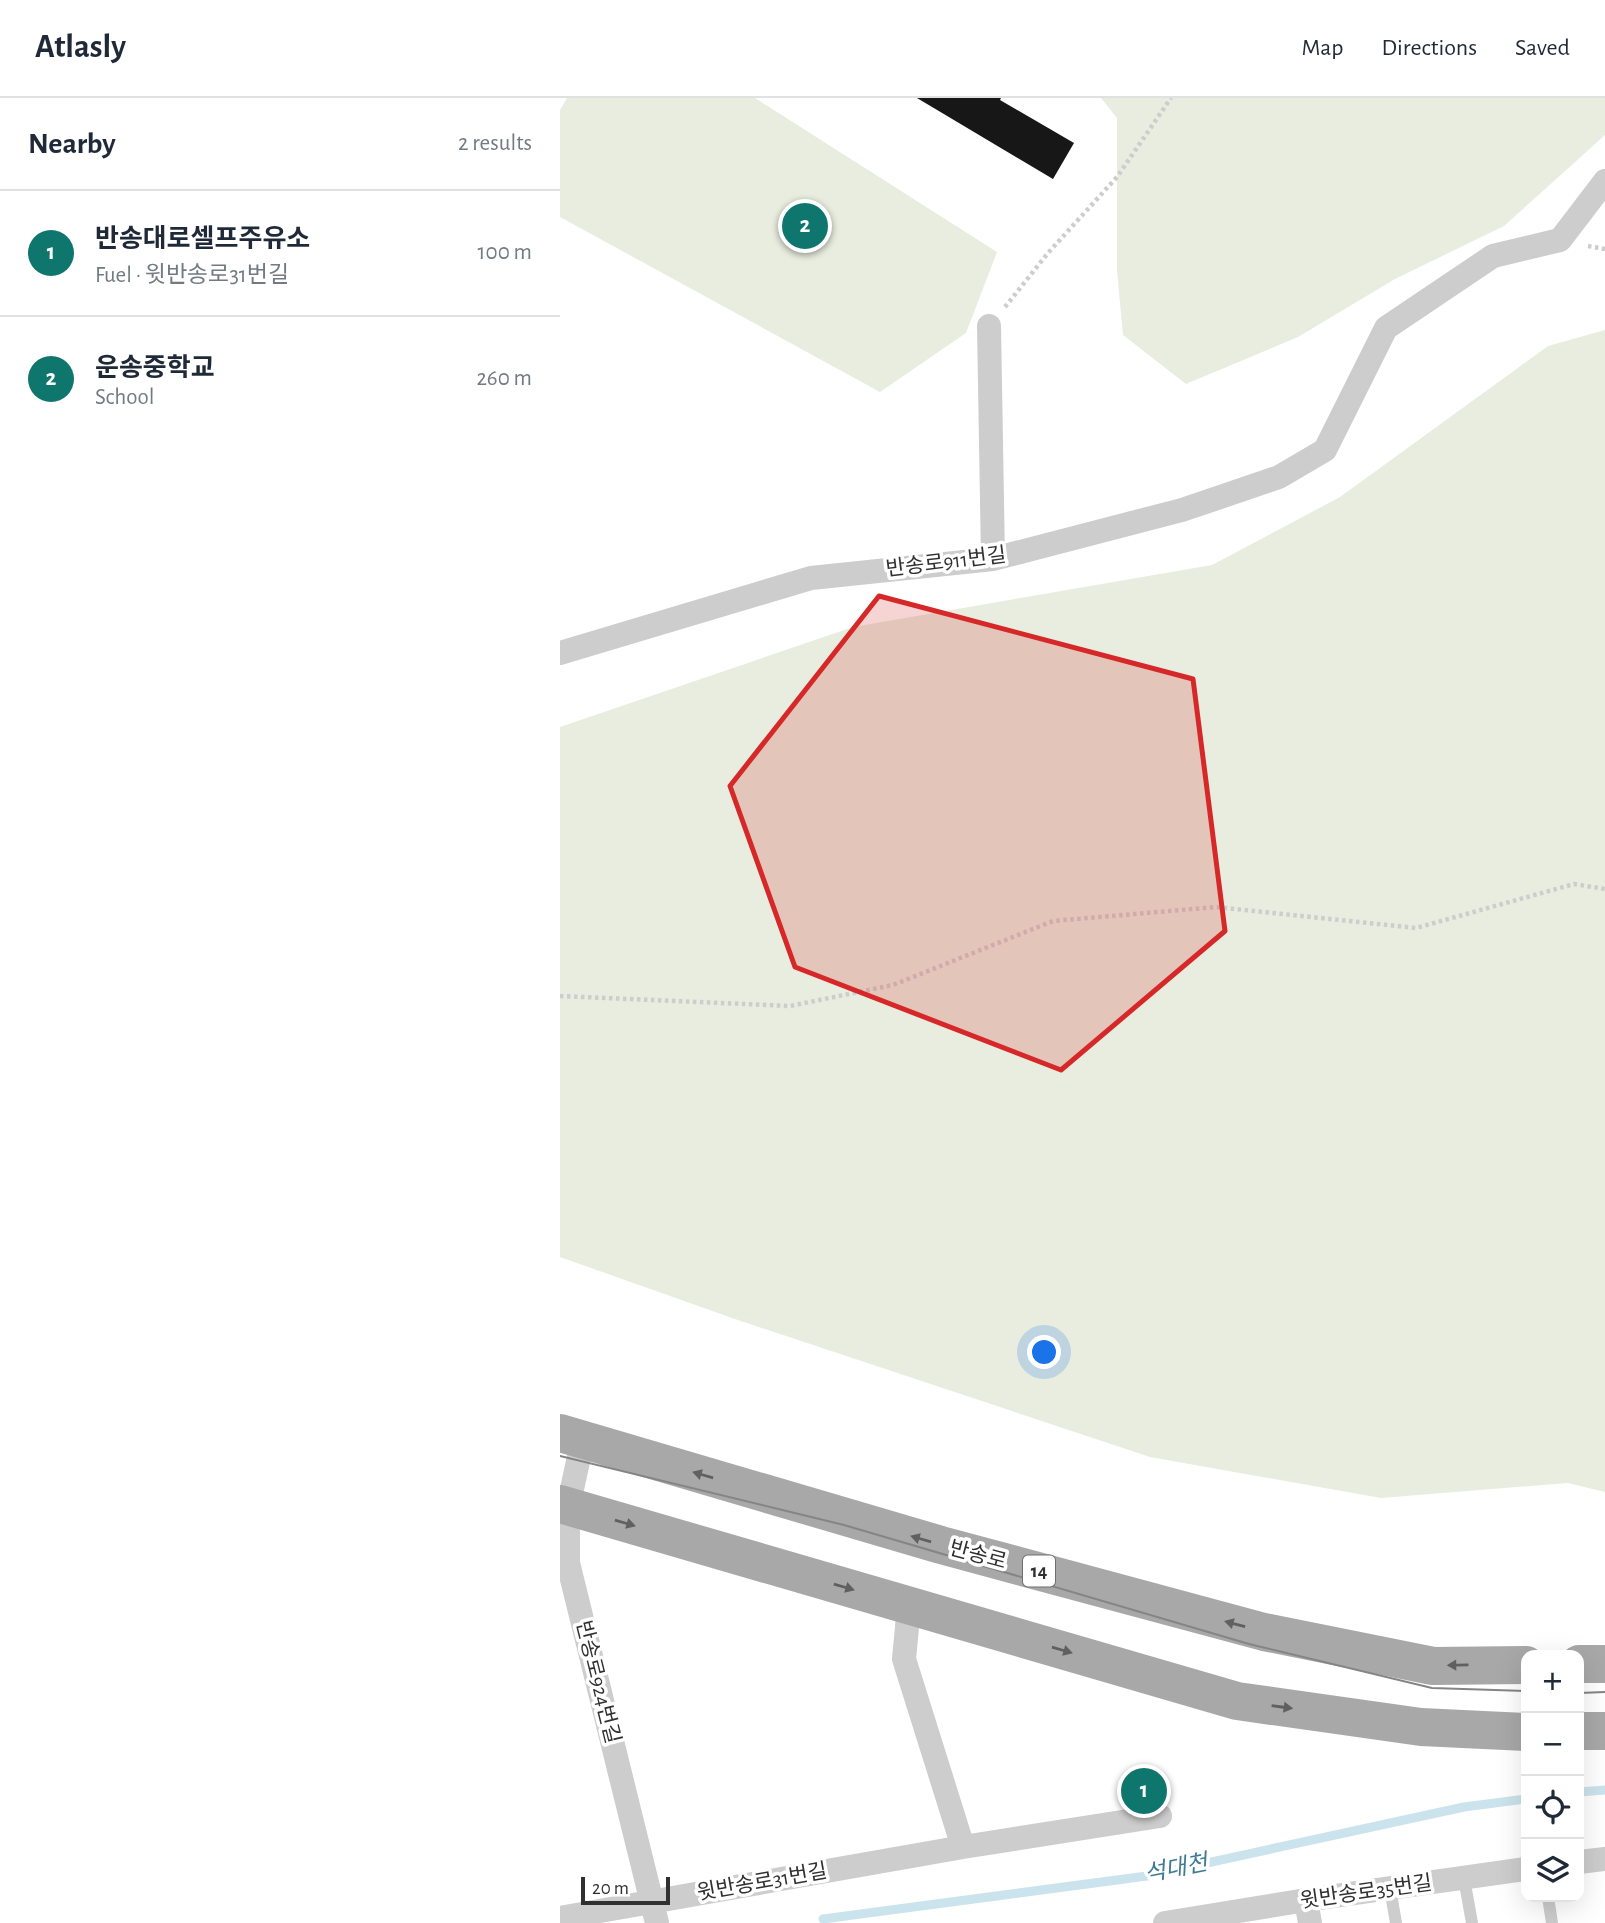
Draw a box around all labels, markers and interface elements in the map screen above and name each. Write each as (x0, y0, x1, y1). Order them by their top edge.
text: Atlasly (35, 31, 126, 64)
text: Map (1301, 36, 1343, 60)
text: Directions (1381, 36, 1477, 60)
text: Saved (1515, 36, 1570, 60)
text: Nearby (28, 129, 116, 159)
text: 2 results (458, 132, 532, 155)
pin: 2 (782, 200, 828, 252)
text: 반송대로셀프주유소 (95, 226, 310, 252)
text: 1 (47, 241, 55, 264)
text: 100 m (478, 241, 532, 264)
text: Fuel · 윗반송로31번길 (95, 264, 289, 287)
text: 운송중학교 (95, 355, 215, 381)
text: 2 (46, 367, 56, 390)
text: 260 m (476, 367, 532, 390)
text: School (95, 386, 154, 409)
street label: 반송로911번길 (885, 543, 1007, 580)
your location (1027, 1335, 1061, 1369)
one-way arrow (692, 1469, 713, 1479)
one-way arrow (615, 1519, 636, 1529)
one-way arrow (909, 1533, 931, 1544)
street label: 반송로 (947, 1536, 1009, 1573)
road number: 14 (1023, 1555, 1055, 1586)
one-way arrow (834, 1582, 855, 1592)
street label: 반송로924번길 (573, 1618, 624, 1746)
one-way arrow (1224, 1618, 1246, 1629)
one-way arrow (1052, 1646, 1073, 1656)
map controls (1521, 1650, 1584, 1902)
button: + (1521, 1650, 1584, 1713)
one-way arrow (1447, 1660, 1469, 1671)
one-way arrow (1271, 1702, 1293, 1713)
button: − (1521, 1713, 1584, 1776)
pin: 1 (1121, 1765, 1167, 1817)
button: locate (1521, 1776, 1584, 1839)
button: layers (1521, 1839, 1584, 1902)
water label: 석대천 (1142, 1849, 1212, 1886)
street label: 윗반송로31번길 (695, 1859, 829, 1904)
street label: 윗반송로35번길 (1298, 1871, 1433, 1912)
scale bar (581, 1874, 670, 1906)
text: 20 m (592, 1879, 629, 1898)

